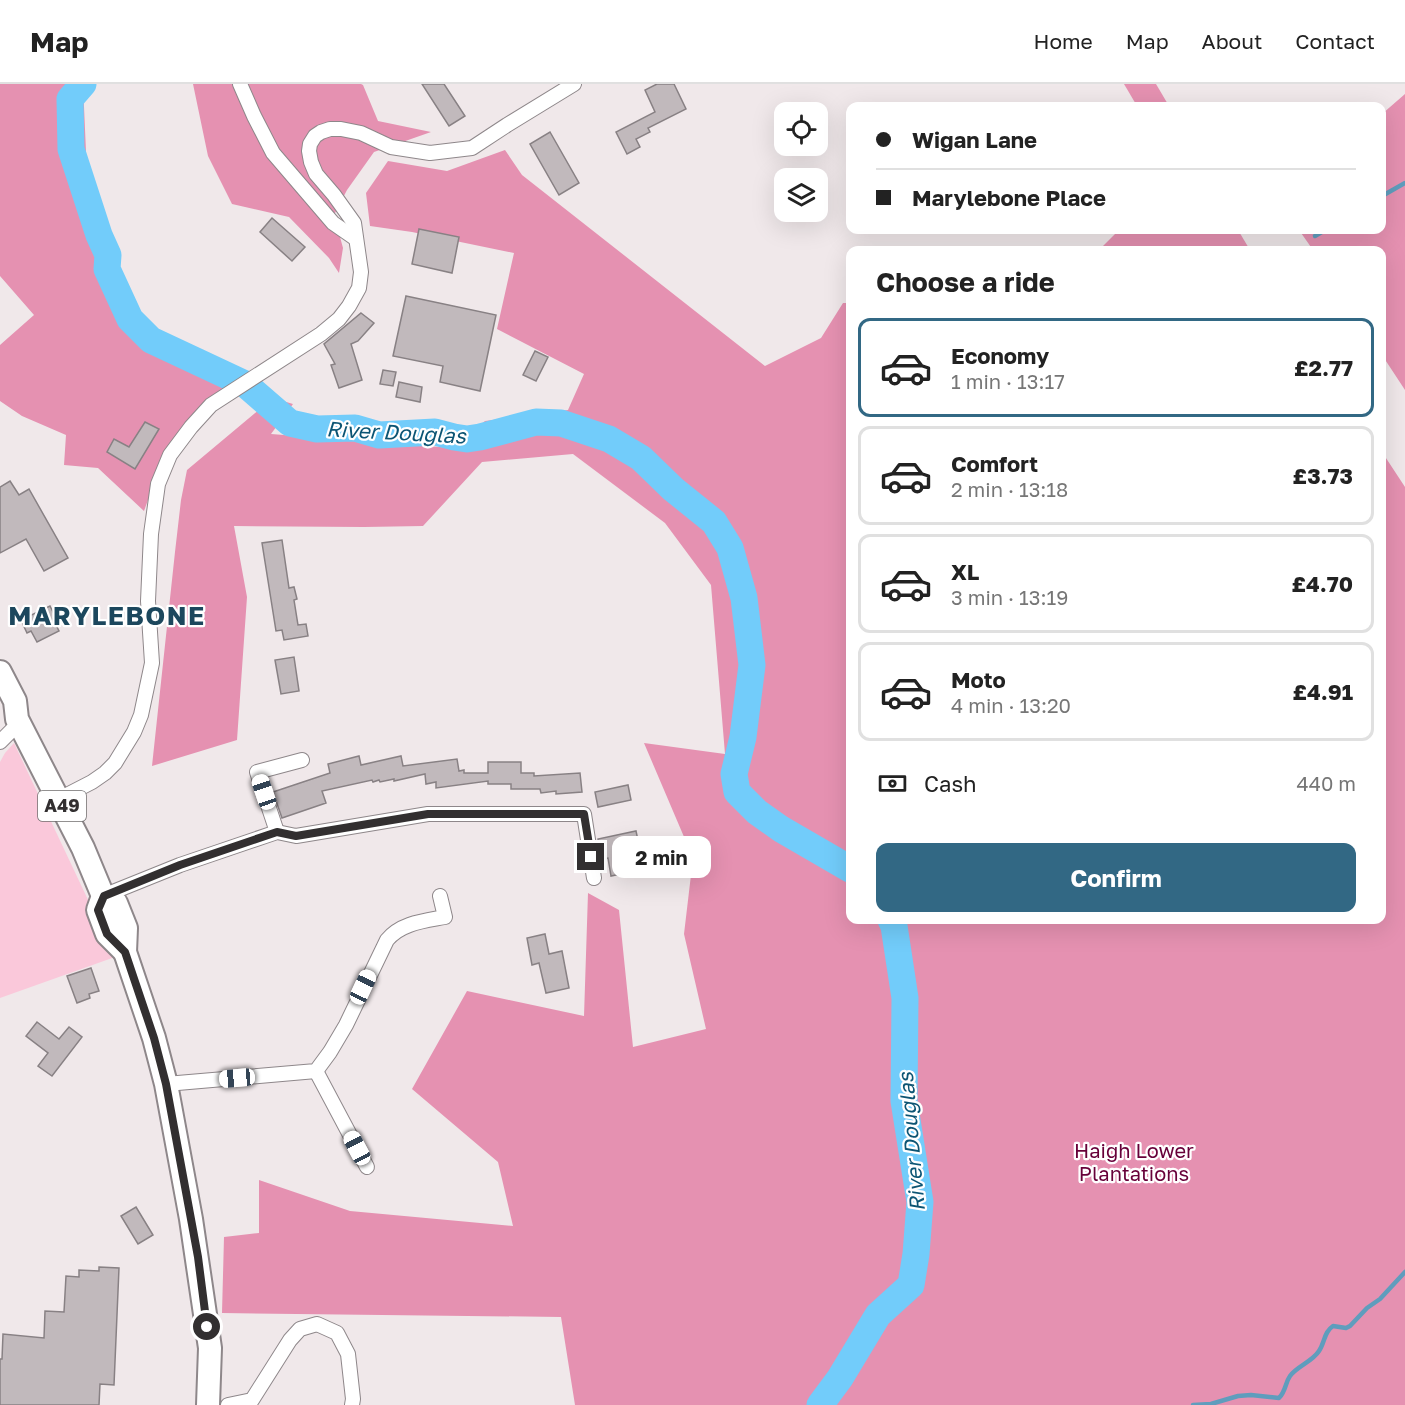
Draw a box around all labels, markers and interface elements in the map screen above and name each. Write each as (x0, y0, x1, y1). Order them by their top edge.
text: Map (30, 25, 88, 58)
text: Home (1033, 28, 1093, 54)
text: Map (1126, 28, 1169, 54)
text: About (1202, 28, 1262, 54)
text: Contact (1295, 28, 1375, 54)
map controls (774, 102, 828, 222)
button: locate (774, 102, 828, 156)
text: Wigan Lane (912, 126, 1037, 153)
button: layers (774, 168, 828, 222)
text: Marylebone Place (912, 184, 1106, 211)
text: Choose a ride (876, 266, 1055, 298)
icon: car (879, 341, 933, 395)
text: Economy (951, 342, 1049, 369)
text: £2.77 (1294, 354, 1353, 381)
text: 1 min · 13:17 (951, 369, 1065, 393)
water label: River Douglas (326, 415, 467, 449)
icon: car (879, 449, 933, 503)
text: Comfort (951, 450, 1038, 477)
text: £3.73 (1293, 462, 1353, 489)
text: 2 min · 13:18 (951, 477, 1068, 501)
icon: car (879, 557, 933, 611)
text: XL (951, 558, 979, 585)
text: £4.70 (1291, 570, 1353, 597)
text: 3 min · 13:19 (951, 585, 1068, 609)
district label: MARYLEBONE (8, 600, 206, 631)
icon: car (879, 665, 933, 719)
text: Moto (951, 666, 1006, 693)
text: £4.91 (1292, 678, 1353, 705)
text: 4 min · 13:20 (951, 693, 1071, 717)
icon: cash (876, 767, 909, 800)
text: Cash (924, 770, 977, 797)
text: 440 m (1297, 771, 1356, 795)
car (250, 772, 278, 812)
road number: A49 (38, 791, 86, 821)
callout: 2 min (612, 836, 711, 878)
route end (577, 843, 604, 870)
button: Confirm (876, 843, 1356, 912)
text: 2 min (635, 845, 688, 869)
car (347, 967, 379, 1007)
car (218, 1067, 256, 1089)
water label: River Douglas (892, 1071, 930, 1213)
car (341, 1128, 373, 1168)
park label: Haigh Lower Plantations (1074, 1138, 1194, 1185)
route start (193, 1313, 220, 1340)

